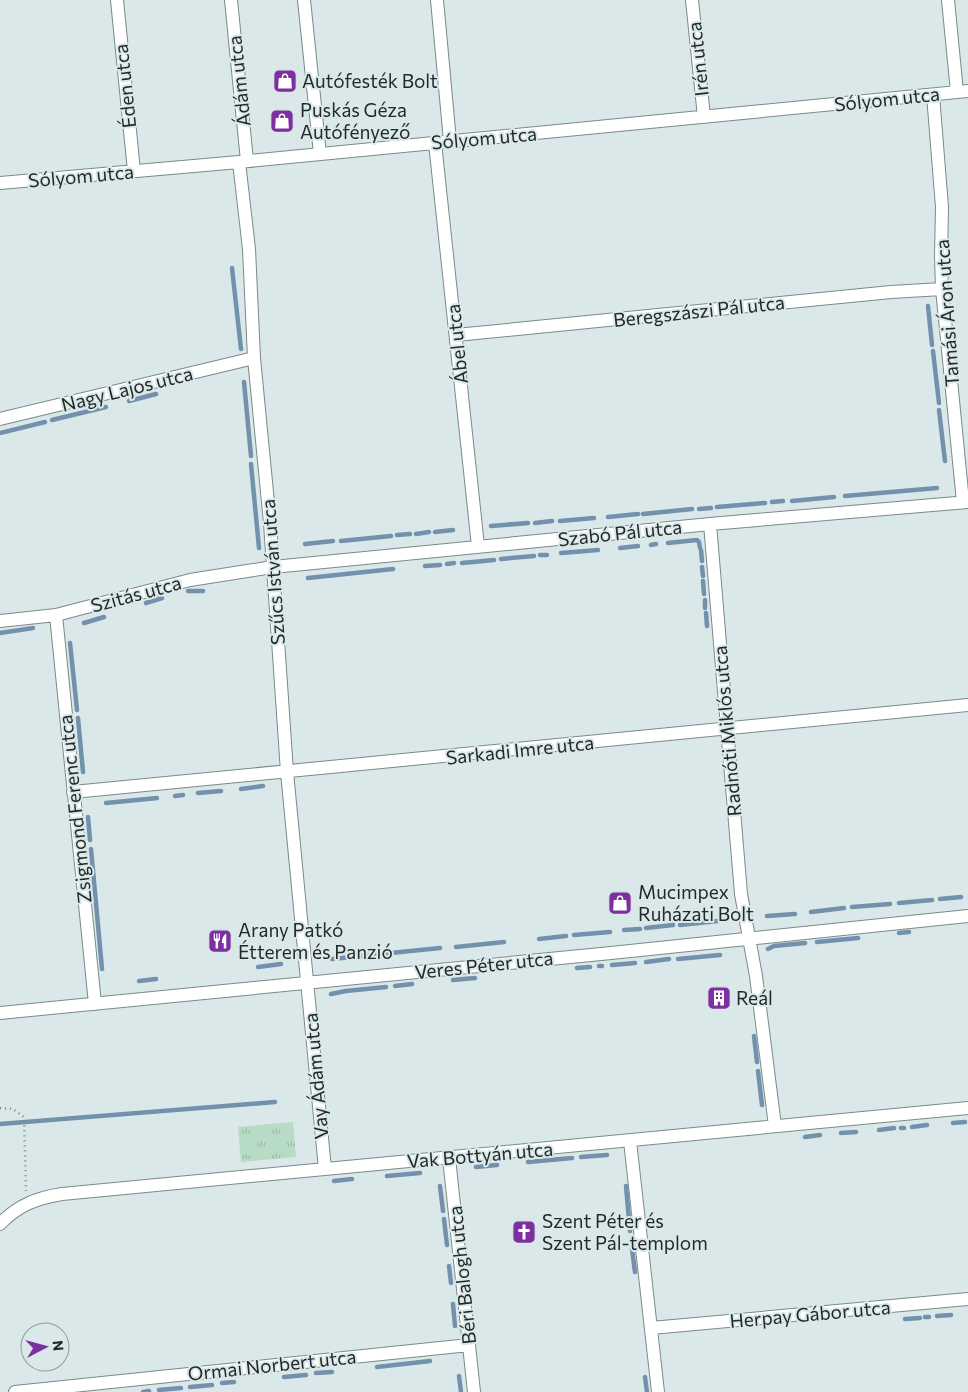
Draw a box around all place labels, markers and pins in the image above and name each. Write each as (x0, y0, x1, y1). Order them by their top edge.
shop icon: Autófesték Bolt (272, 68, 298, 94)
place label: Autófesték Bolt (302, 69, 438, 92)
place label: Puskás Géza Autófényező (300, 98, 410, 143)
shop icon: Puskás Géza Autófényező (269, 108, 295, 134)
place label: Mucimpex Ruházati Bolt (638, 880, 754, 925)
shop icon: Mucimpex Ruházati Bolt (607, 890, 633, 916)
place label: Arany Patkó Étterem és Panzió (238, 918, 393, 963)
restaurant icon: Arany Patkó Étterem és Panzió (207, 928, 233, 954)
building icon: Reál (706, 985, 732, 1011)
place label: Reál (736, 986, 773, 1009)
place label: Szent Péter és Szent Pál-templom (542, 1209, 708, 1254)
church icon: Szent Péter és Szent Pál-templom (511, 1219, 537, 1245)

